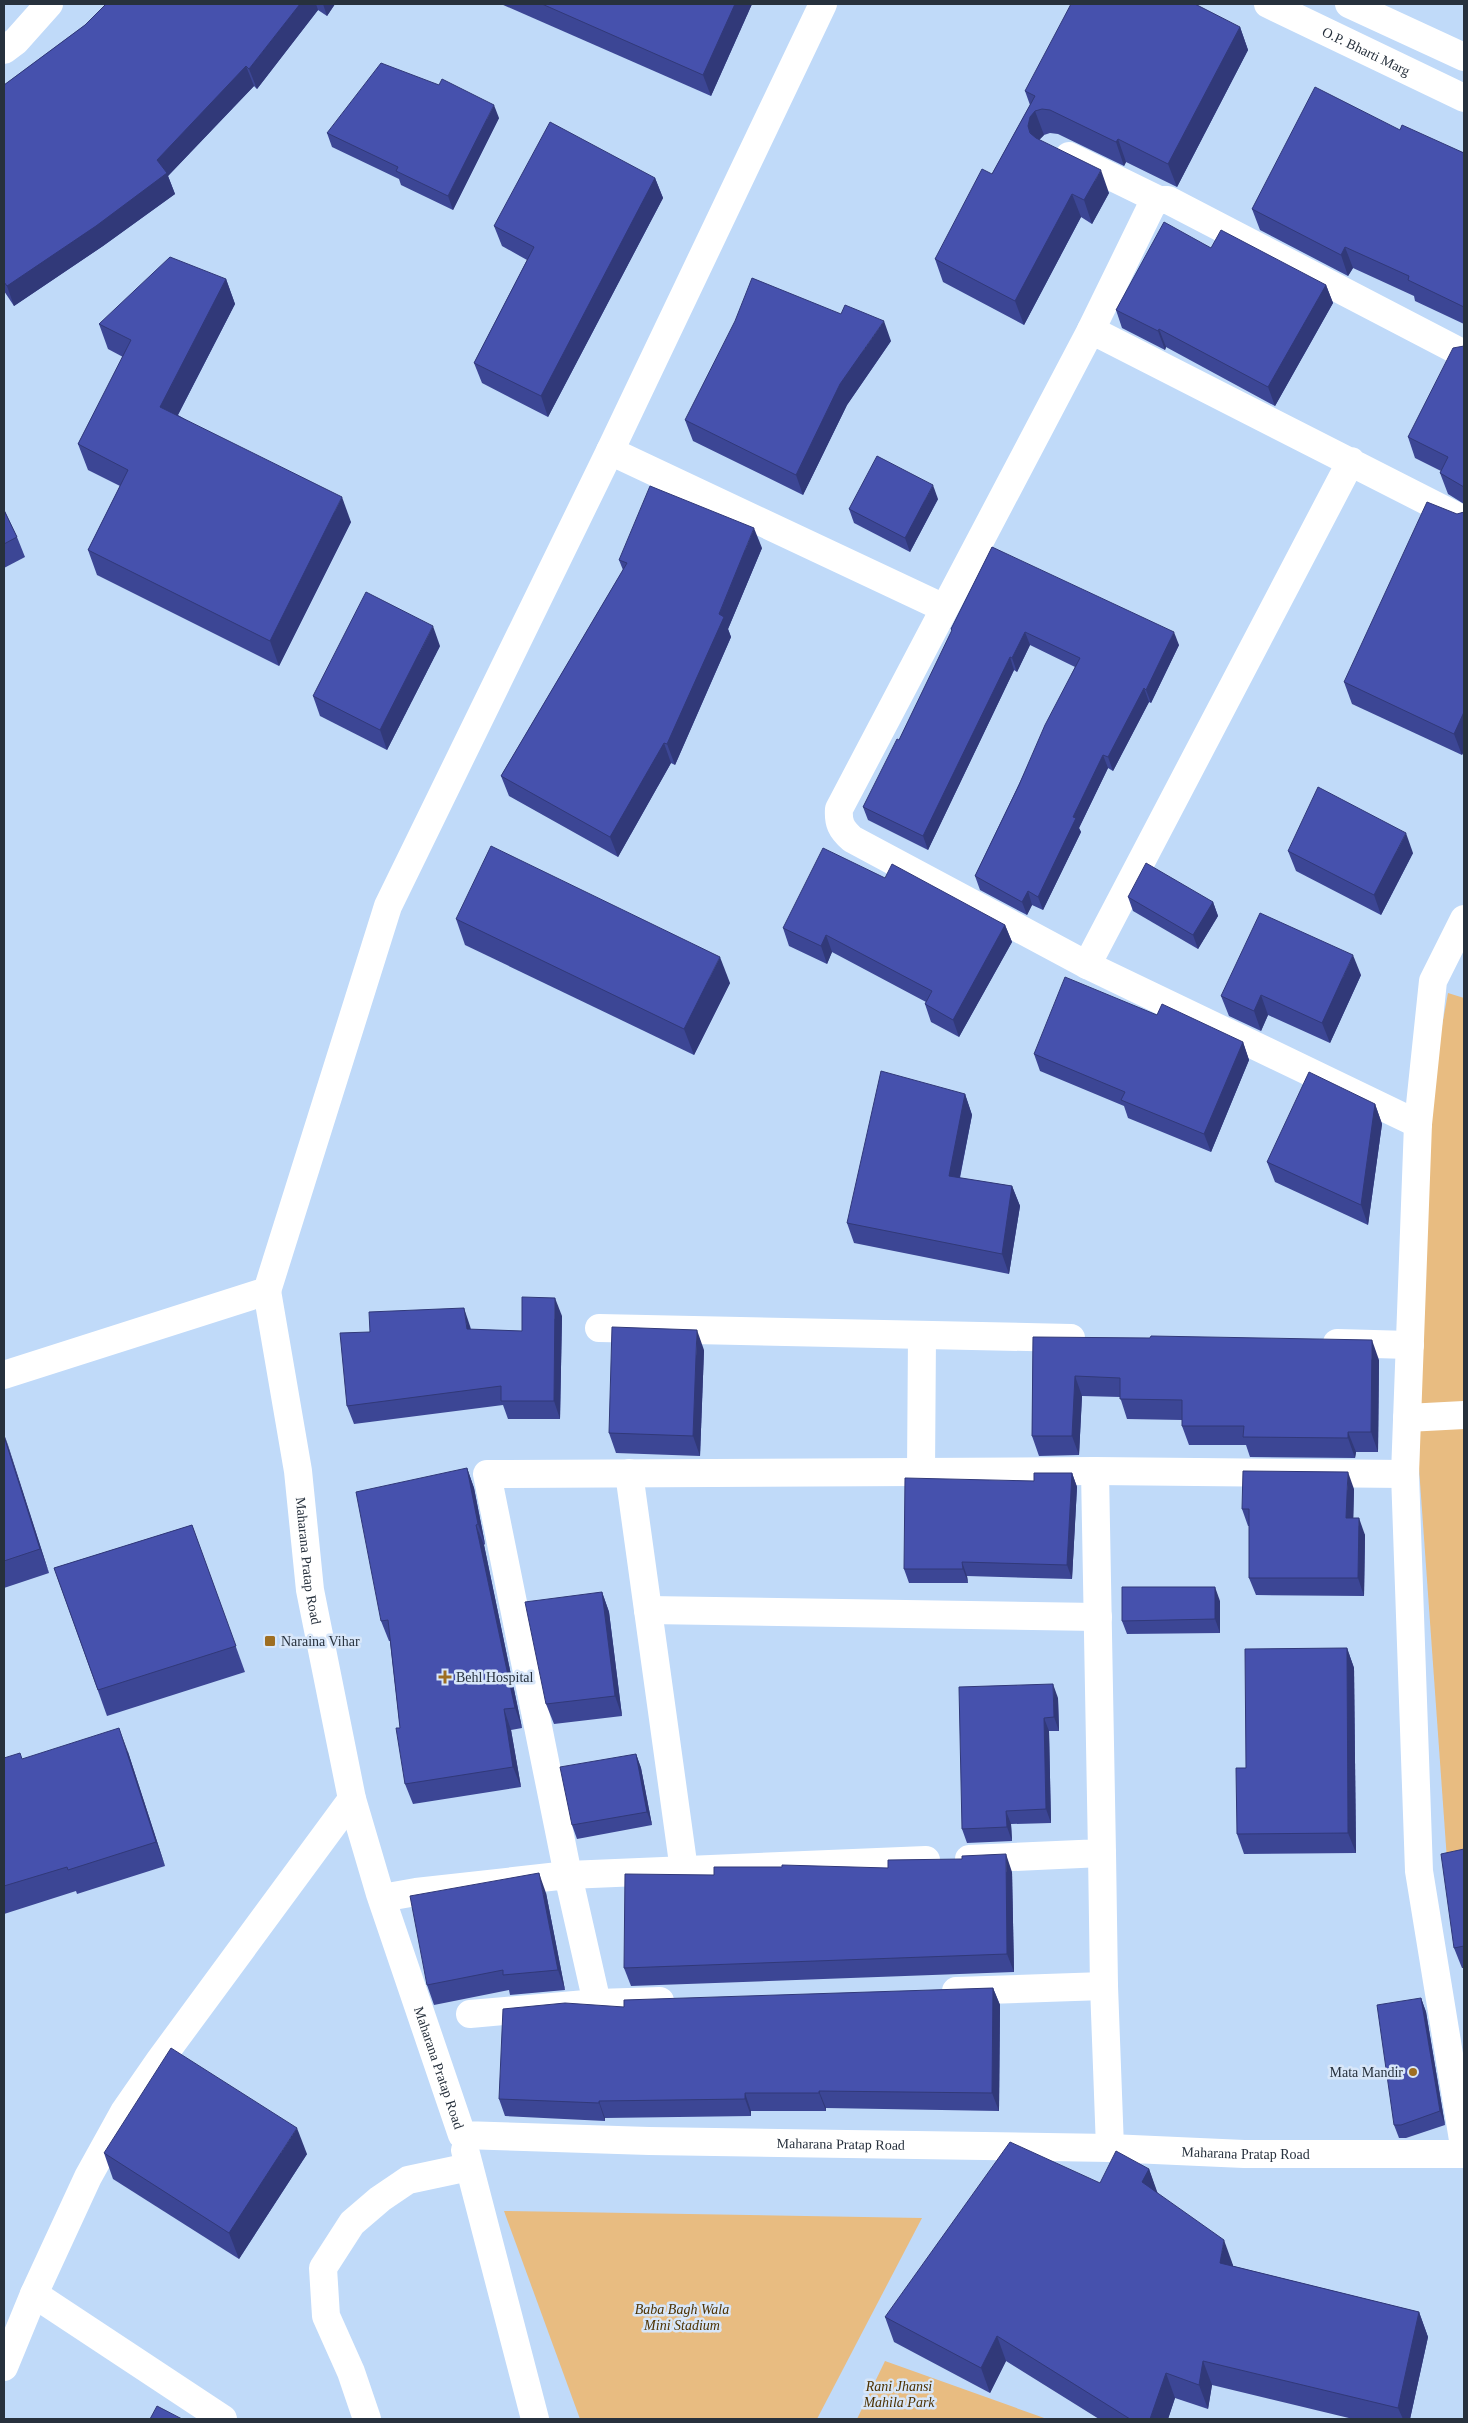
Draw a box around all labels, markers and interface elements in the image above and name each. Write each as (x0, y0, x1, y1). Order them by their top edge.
street label: O.P. Bharti Marg (1320, 24, 1413, 79)
street label: Maharana Pratap Road (293, 1496, 324, 1626)
marker: Naraina Vihar (263, 1634, 277, 1648)
place label: Naraina Vihar (281, 1634, 360, 1649)
marker: Behl Hospital (438, 1670, 452, 1684)
place label: Behl Hospital (456, 1670, 533, 1685)
street label: Maharana Pratap Road (411, 2004, 467, 2131)
place label: Mata Mandir (1330, 2065, 1403, 2080)
marker: Mata Mandir (1407, 2066, 1419, 2078)
street label: Maharana Pratap Road (776, 2135, 905, 2152)
street label: Maharana Pratap Road (1181, 2144, 1310, 2162)
park label: Baba Bagh Wala Mini Stadium (635, 2302, 729, 2333)
park label: Rani Jhansi Mahila Park (862, 2379, 935, 2410)

